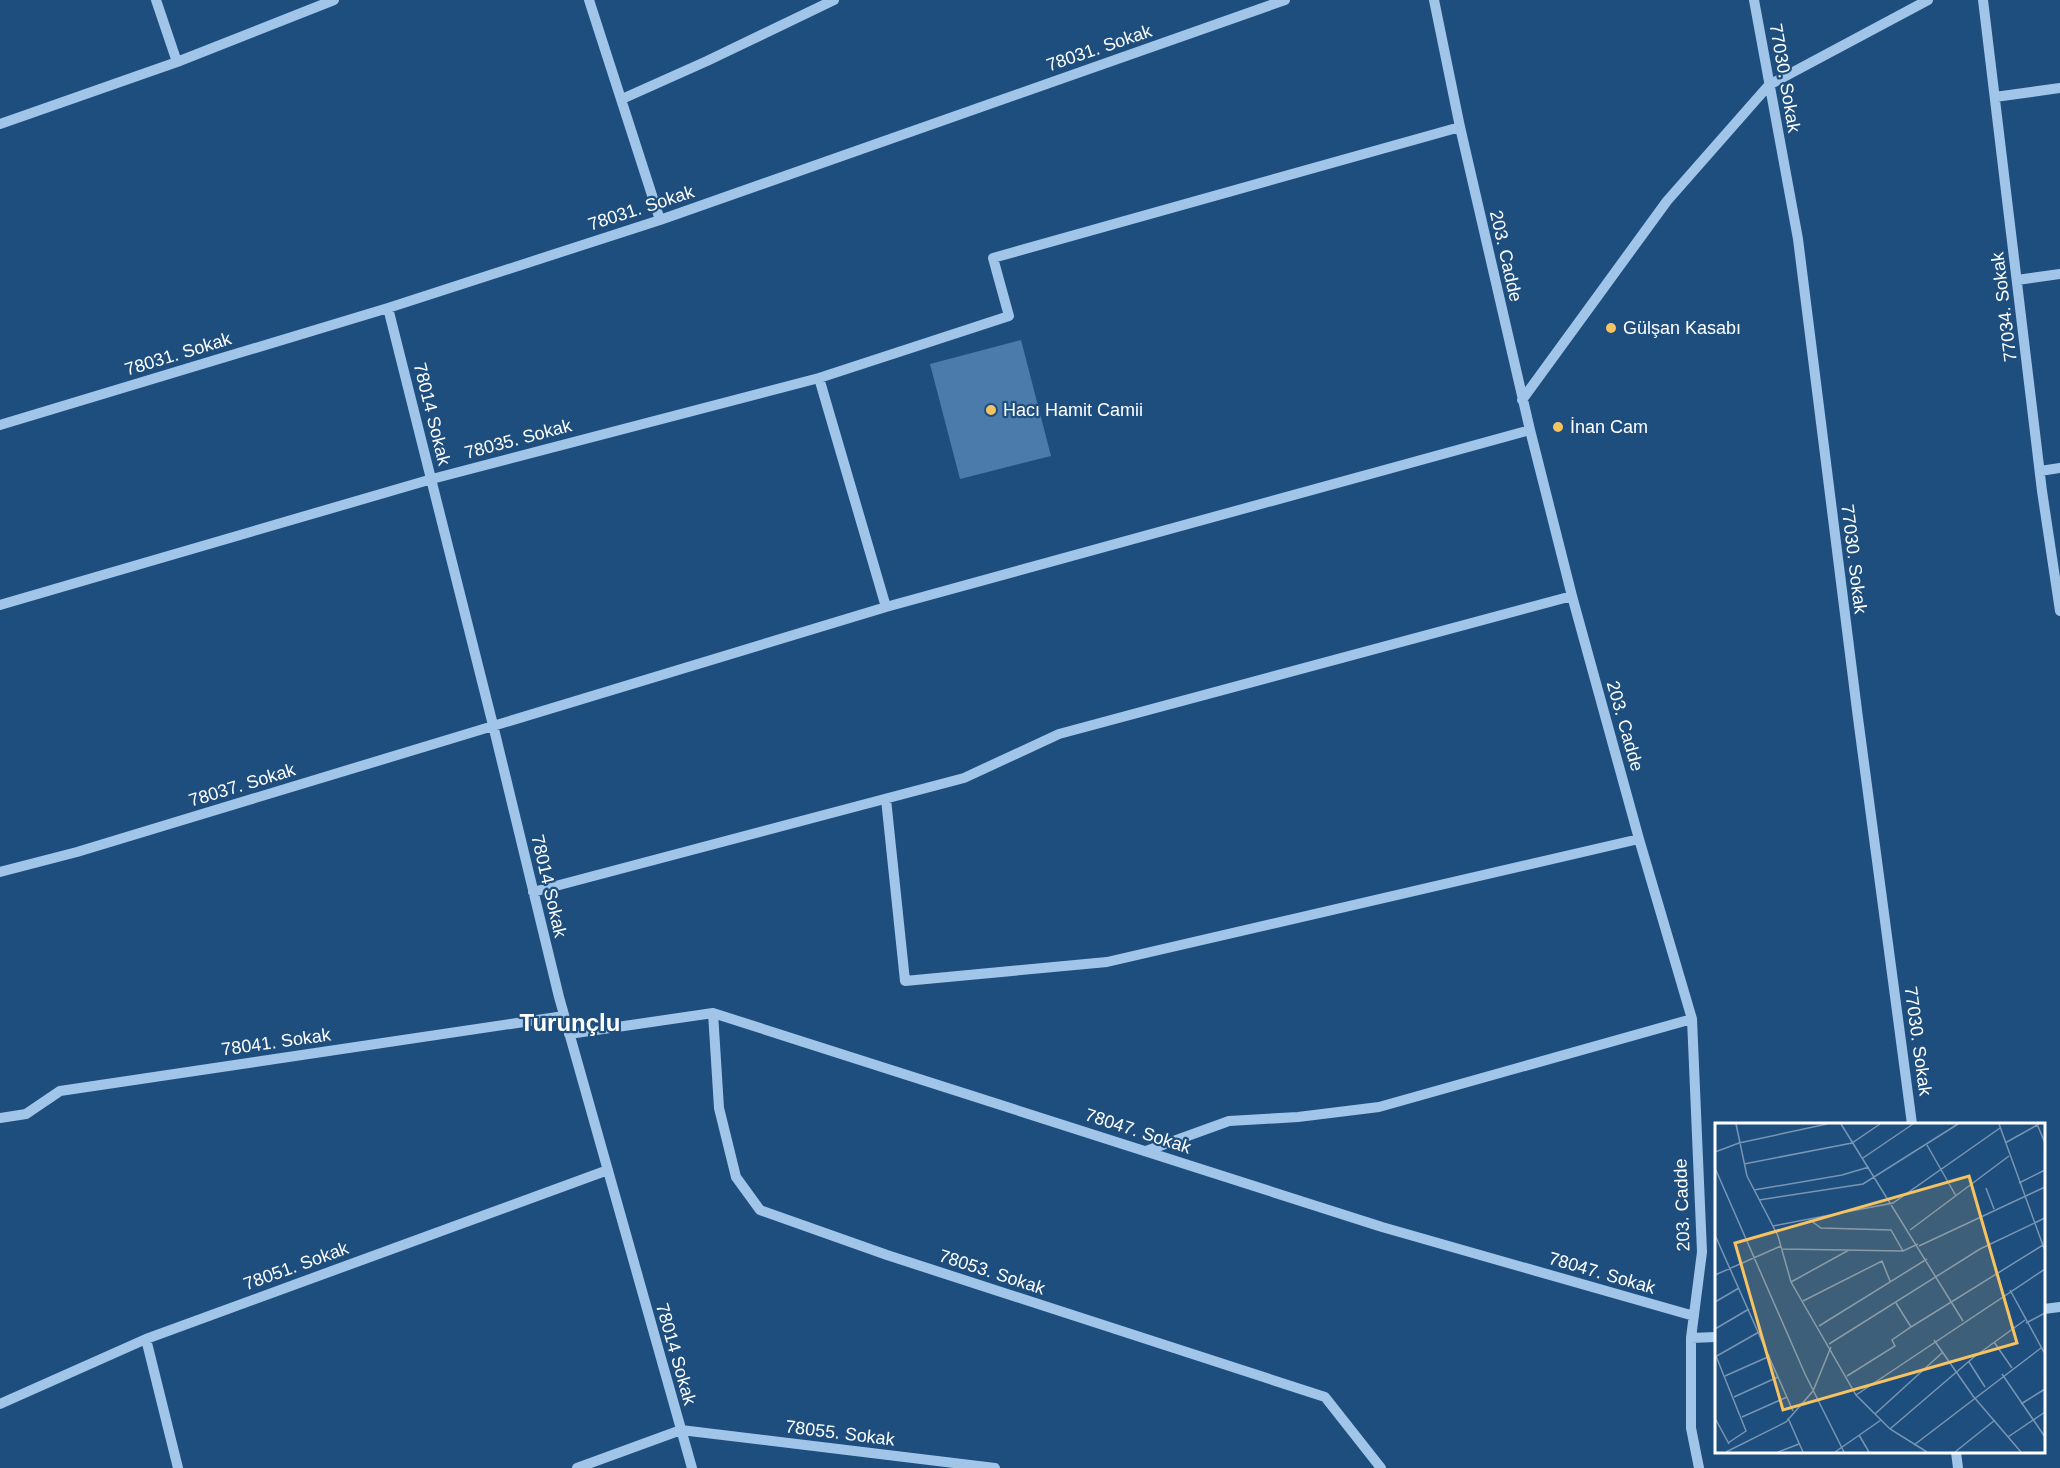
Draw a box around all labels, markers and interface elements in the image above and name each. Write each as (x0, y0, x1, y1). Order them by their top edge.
street label: 78031. Sokak (1044, 20, 1155, 75)
street label: 77030. Sokak (1766, 22, 1805, 135)
street label: 78031. Sokak (586, 181, 697, 235)
street label: 203. Cadde (1486, 208, 1526, 304)
street label: 77034. Sokak (1987, 250, 2021, 363)
place label: Gülşan Kasabı (1623, 318, 1741, 338)
marker: Gülşan Kasabı (1604, 321, 1618, 335)
street label: 78031. Sokak (122, 328, 235, 380)
street label: 78014 Sokak (410, 361, 455, 468)
place label: Hacı Hamit Camii (1003, 400, 1143, 420)
marker: Hacı Hamit Camii (984, 403, 998, 417)
street label: 78035. Sokak (462, 415, 575, 463)
place label: İnan Cam (1570, 417, 1648, 437)
marker: İnan Cam (1551, 420, 1565, 434)
street label: 77030. Sokak (1837, 503, 1871, 616)
street label: 203. Cadde (1603, 679, 1647, 773)
street label: 78037. Sokak (186, 759, 299, 811)
street label: 78014 Sokak (527, 833, 571, 940)
street label: 77030. Sokak (1900, 985, 1936, 1098)
district label: Turunçlu (520, 1009, 620, 1036)
street label: 78041. Sokak (220, 1024, 333, 1060)
street label: 78047. Sokak (1083, 1104, 1194, 1158)
inset map (1715, 1123, 2045, 1453)
street label: 203. Cadde (1670, 1158, 1694, 1252)
street label: 78051. Sokak (241, 1237, 352, 1294)
street label: 78053. Sokak (937, 1245, 1048, 1299)
street label: 78047. Sokak (1546, 1248, 1659, 1298)
street label: 78014 Sokak (652, 1301, 700, 1408)
street label: 78055. Sokak (784, 1416, 897, 1450)

